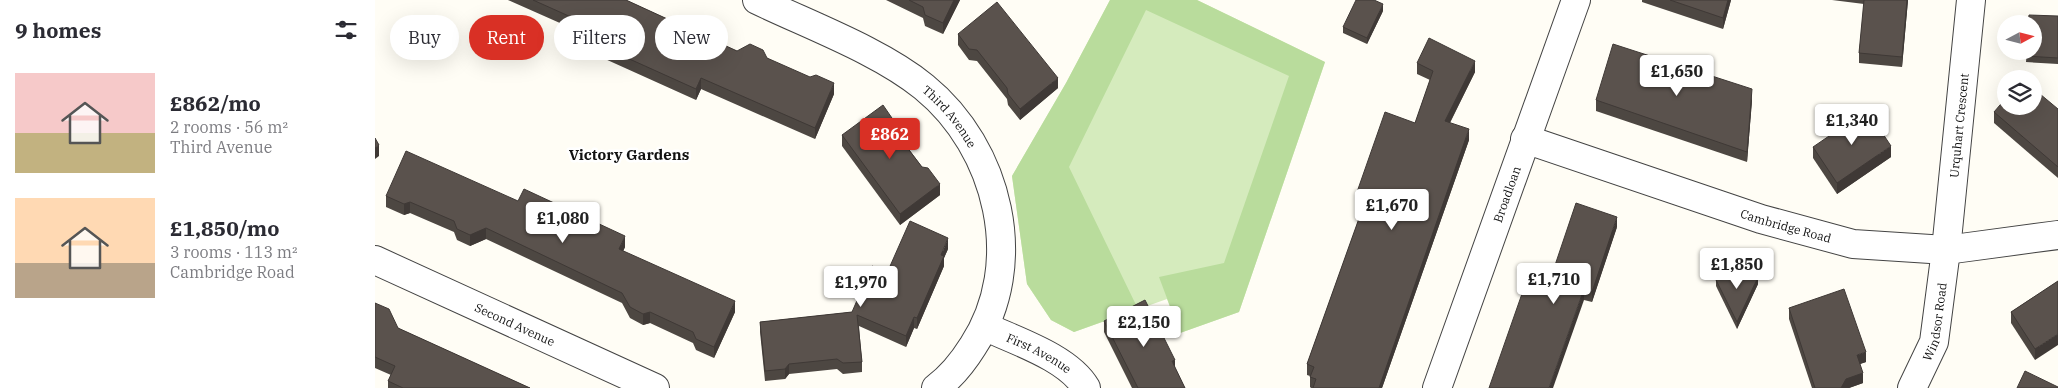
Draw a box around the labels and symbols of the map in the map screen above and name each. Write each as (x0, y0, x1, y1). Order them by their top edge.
north arrow (1997, 15, 2043, 60)
pin: £1,650 (1636, 54, 1718, 97)
street label: Urquhart Crescent (1946, 72, 1971, 178)
street label: Third Avenue (920, 82, 980, 150)
pin: £1,340 (1811, 104, 1893, 146)
pin: £862 (860, 118, 920, 160)
district label: Victory Gardens (569, 145, 689, 164)
street label: Broadloan (1489, 164, 1524, 224)
pin: £1,670 (1351, 188, 1433, 231)
pin: £1,080 (522, 202, 604, 244)
street label: Cambridge Road (1739, 205, 1833, 245)
pin: £1,850 (1696, 248, 1778, 290)
pin: £1,710 (1513, 262, 1595, 305)
pin: £1,970 (820, 266, 902, 308)
street label: Windsor Road (1919, 282, 1949, 363)
street label: Second Avenue (473, 299, 557, 349)
pin: £2,150 (1103, 306, 1185, 348)
street label: First Avenue (1004, 329, 1075, 376)

